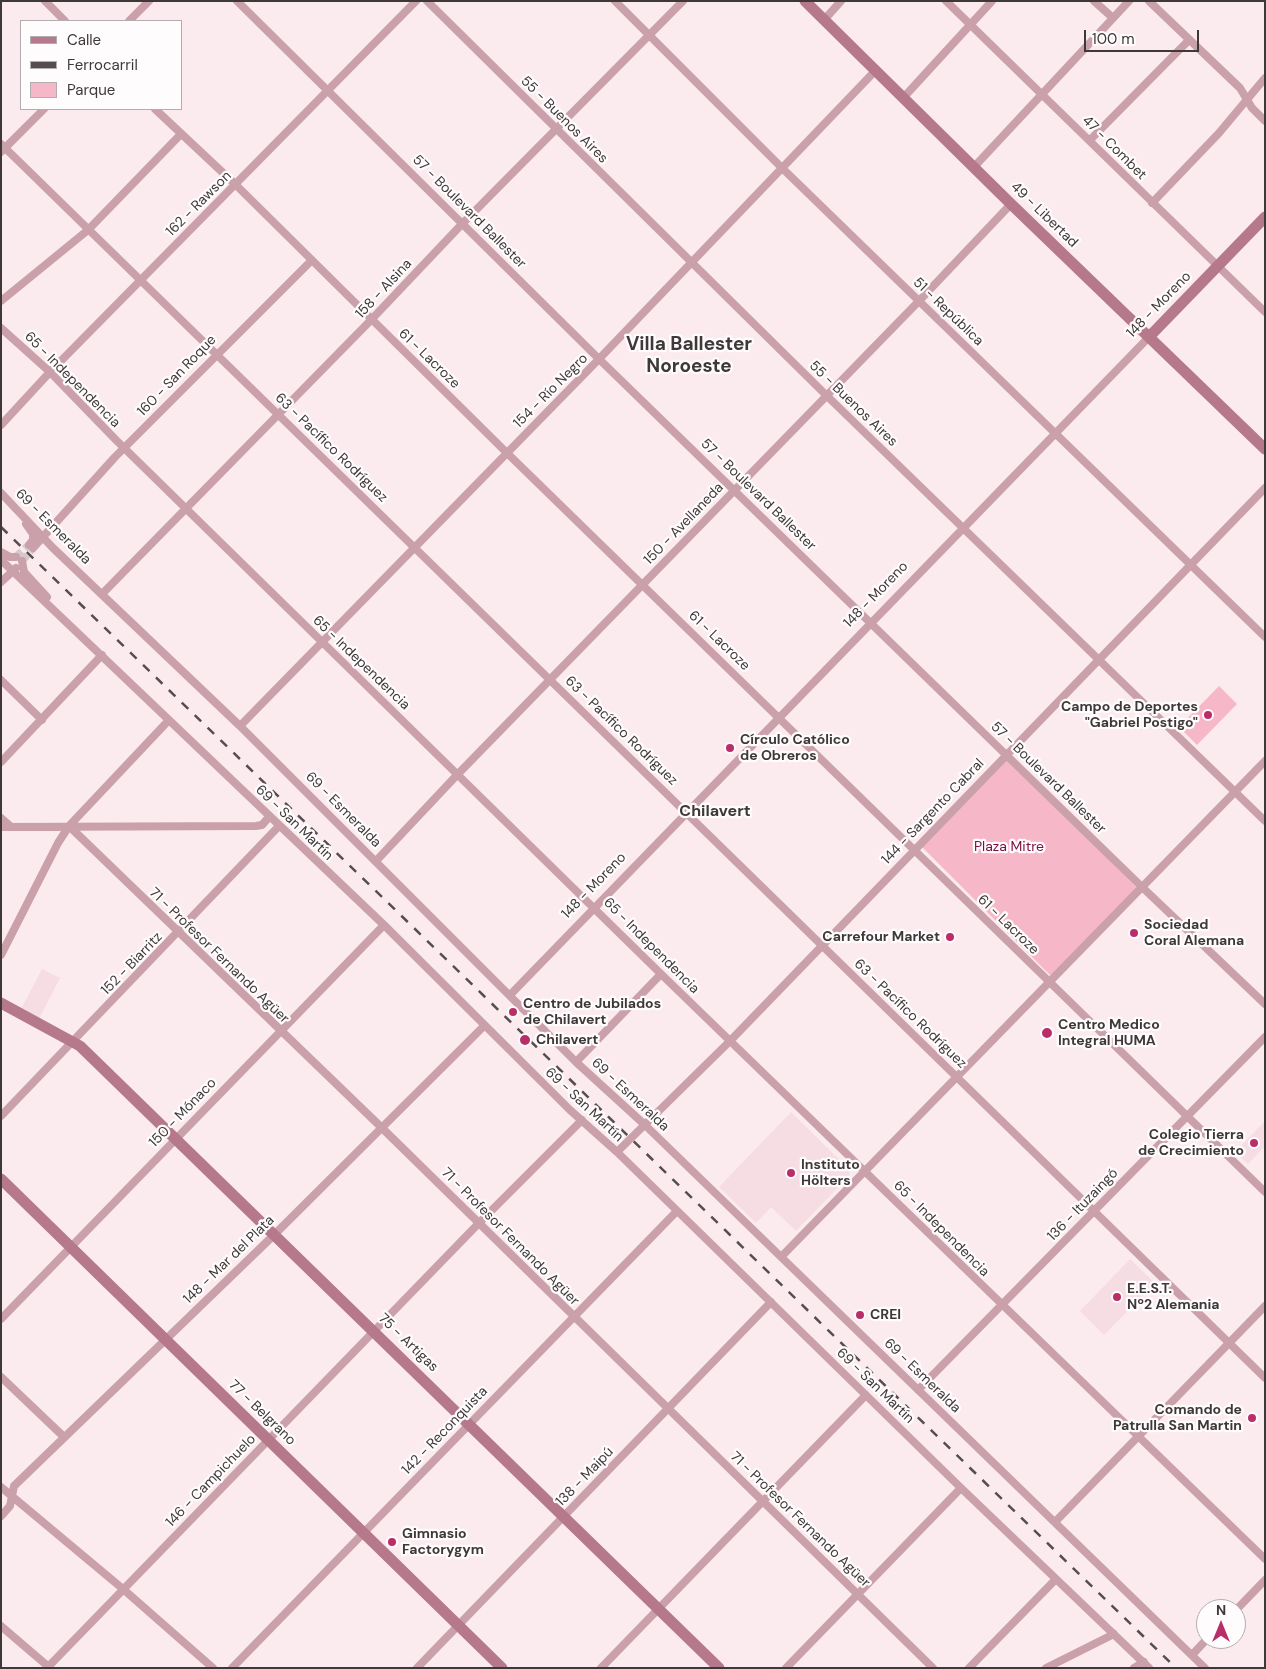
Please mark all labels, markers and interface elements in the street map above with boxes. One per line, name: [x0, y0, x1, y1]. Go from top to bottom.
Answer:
legend: [20, 20, 182, 110]
scale bar: [1086, 20, 1201, 52]
text: 100 m: [1092, 29, 1135, 49]
text: Calle: [67, 30, 101, 50]
text: Ferrocarril: [67, 55, 138, 75]
street label: 55 - Buenos Aires: [517, 73, 611, 167]
text: Parque: [67, 80, 115, 100]
street label: 47 - Combet: [1078, 112, 1150, 184]
street label: 57 - Boulevard Ballester: [409, 152, 529, 272]
street label: 162 - Rawson: [163, 168, 235, 240]
street label: 49 - Libertad: [1007, 179, 1081, 251]
street label: 158 - Alsina: [352, 256, 416, 322]
street label: 148 - Moreno: [1123, 268, 1195, 342]
street label: 51 - República: [909, 274, 987, 350]
street label: 61 - Lacroze: [395, 326, 463, 392]
street label: 65 - Independencia: [21, 329, 123, 431]
street label: 160 - San Roque: [134, 332, 220, 420]
district label: Villa Ballester Noroeste: [626, 334, 752, 378]
street label: 154 - Río Negro: [510, 350, 592, 432]
street label: 55 - Buenos Aires: [805, 358, 901, 450]
street label: 63 - Pacífico Rodríguez: [271, 390, 391, 506]
street label: 57 - Boulevard Ballester: [697, 436, 819, 554]
street label: 150 - Avellaneda: [641, 480, 727, 568]
street label: 69 - Esmeralda: [12, 486, 94, 568]
street label: 148 - Moreno: [840, 558, 912, 632]
street label: 61 - Lacroze: [685, 608, 753, 674]
street label: 65 - Independencia: [309, 612, 413, 714]
street label: 63 - Pacífico Rodríguez: [561, 673, 681, 789]
place label: Campo de Deportes "Gabriel Postigo": [1061, 699, 1198, 732]
marker: Campo de Deportes "Gabriel Postigo": [1202, 709, 1214, 721]
street label: 57 - Boulevard Ballester: [987, 719, 1109, 837]
place label: Círculo Católico de Obreros: [740, 732, 850, 764]
marker: Círculo Católico de Obreros: [724, 742, 736, 754]
street label: 144 - Sargento Cabral: [878, 756, 988, 868]
street label: 69 - Esmeralda: [302, 769, 384, 851]
street label: 69 - San Martín: [252, 782, 336, 864]
district label: Chilavert: [679, 802, 751, 822]
park label: Plaza Mitre: [974, 839, 1044, 855]
street label: 148 - Moreno: [558, 849, 630, 923]
street label: 71 - Profesor Fernando Agüer: [146, 885, 292, 1027]
street label: 61 - Lacroze: [974, 892, 1042, 958]
street label: 65 - Independencia: [600, 895, 702, 997]
place label: Sociedad Coral Alemana: [1144, 917, 1244, 950]
marker: Sociedad Coral Alemana: [1128, 927, 1140, 939]
street label: 152 - Biarritz: [98, 929, 166, 999]
place label: Carrefour Market: [822, 929, 940, 945]
marker: Carrefour Market: [944, 931, 956, 943]
street label: 63 - Pacífico Rodríguez: [850, 956, 970, 1072]
place label: Centro de Jubilados de Chilavert: [523, 996, 661, 1028]
marker: Centro de Jubilados de Chilavert: [507, 1006, 519, 1018]
place label: Centro Medico Integral HUMA: [1058, 1017, 1160, 1050]
marker: Centro Medico Integral HUMA: [1040, 1026, 1054, 1040]
place label: Chilavert: [536, 1032, 598, 1048]
marker: Chilavert: [518, 1033, 532, 1047]
street label: 69 - Esmeralda: [588, 1055, 672, 1135]
street label: 69 - San Martín: [541, 1064, 627, 1146]
street label: 150 - Mónaco: [146, 1075, 220, 1151]
place label: Colegio Tierra de Crecimiento: [1138, 1127, 1244, 1160]
marker: Colegio Tierra de Crecimiento: [1248, 1137, 1260, 1149]
place label: Instituto Hölters: [801, 1157, 860, 1190]
street label: 71 - Profesor Fernando Agüer: [438, 1165, 582, 1309]
street label: 136 - Ituzaingó: [1044, 1165, 1122, 1245]
marker: Instituto Hölters: [785, 1167, 797, 1179]
street label: 65 - Independencia: [890, 1178, 992, 1280]
street label: 148 - Mar del Plata: [180, 1212, 278, 1308]
place label: E.E.S.T. Nº2 Alemania: [1127, 1281, 1220, 1314]
marker: E.E.S.T. Nº2 Alemania: [1111, 1291, 1123, 1303]
place label: CREI: [870, 1307, 901, 1323]
marker: CREI: [854, 1309, 866, 1321]
street label: 75 - Artigas: [375, 1310, 441, 1376]
street label: 69 - Esmeralda: [880, 1335, 964, 1417]
street label: 69 - San Martín: [833, 1345, 917, 1427]
street label: 77 - Belgrano: [225, 1377, 299, 1449]
street label: 142 - Reconquista: [399, 1383, 491, 1479]
place label: Comando de Patrulla San Martin: [1113, 1402, 1242, 1434]
marker: Comando de Patrulla San Martin: [1246, 1412, 1258, 1424]
street label: 146 - Campichuelo: [162, 1431, 260, 1531]
street label: 138 - Maipú: [553, 1444, 617, 1510]
street label: 71 - Profesor Fernando Agüer: [727, 1449, 873, 1591]
place label: Gimnasio Factorygym: [402, 1526, 484, 1558]
marker: Gimnasio Factorygym: [386, 1536, 398, 1548]
north arrow: [1196, 1599, 1246, 1649]
text: N: [1216, 1601, 1226, 1619]

